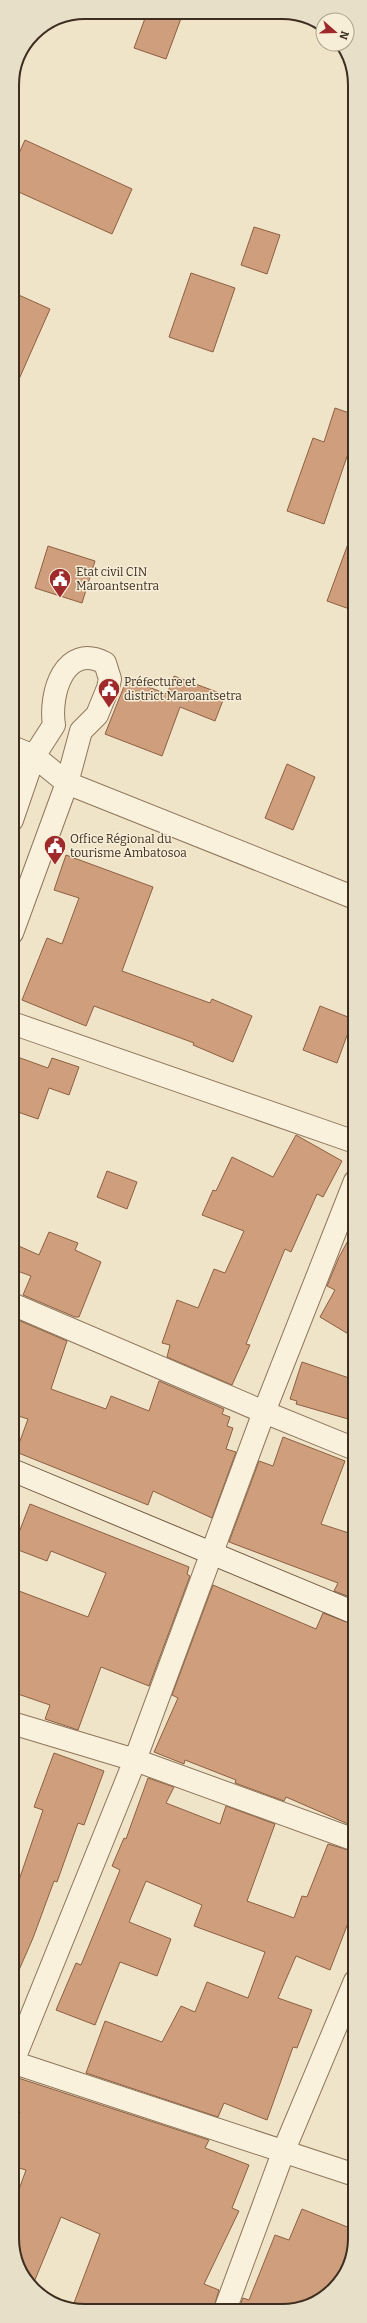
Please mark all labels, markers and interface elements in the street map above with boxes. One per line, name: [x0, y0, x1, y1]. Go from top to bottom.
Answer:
north arrow: [315, 12, 355, 52]
text: N: [336, 29, 351, 42]
place label: Etat civil CIN Maroantsentra: [76, 565, 160, 593]
public building icon: Etat civil CIN Maroantsentra: [47, 566, 73, 599]
place label: Préfecture et district Maroantsetra: [124, 675, 242, 703]
public building icon: Préfecture et district Maroantsetra: [96, 676, 122, 709]
place label: Office Régional du tourisme Ambatosoa: [70, 832, 187, 860]
public building icon: Office Régional du tourisme Ambatosoa: [42, 833, 68, 866]

